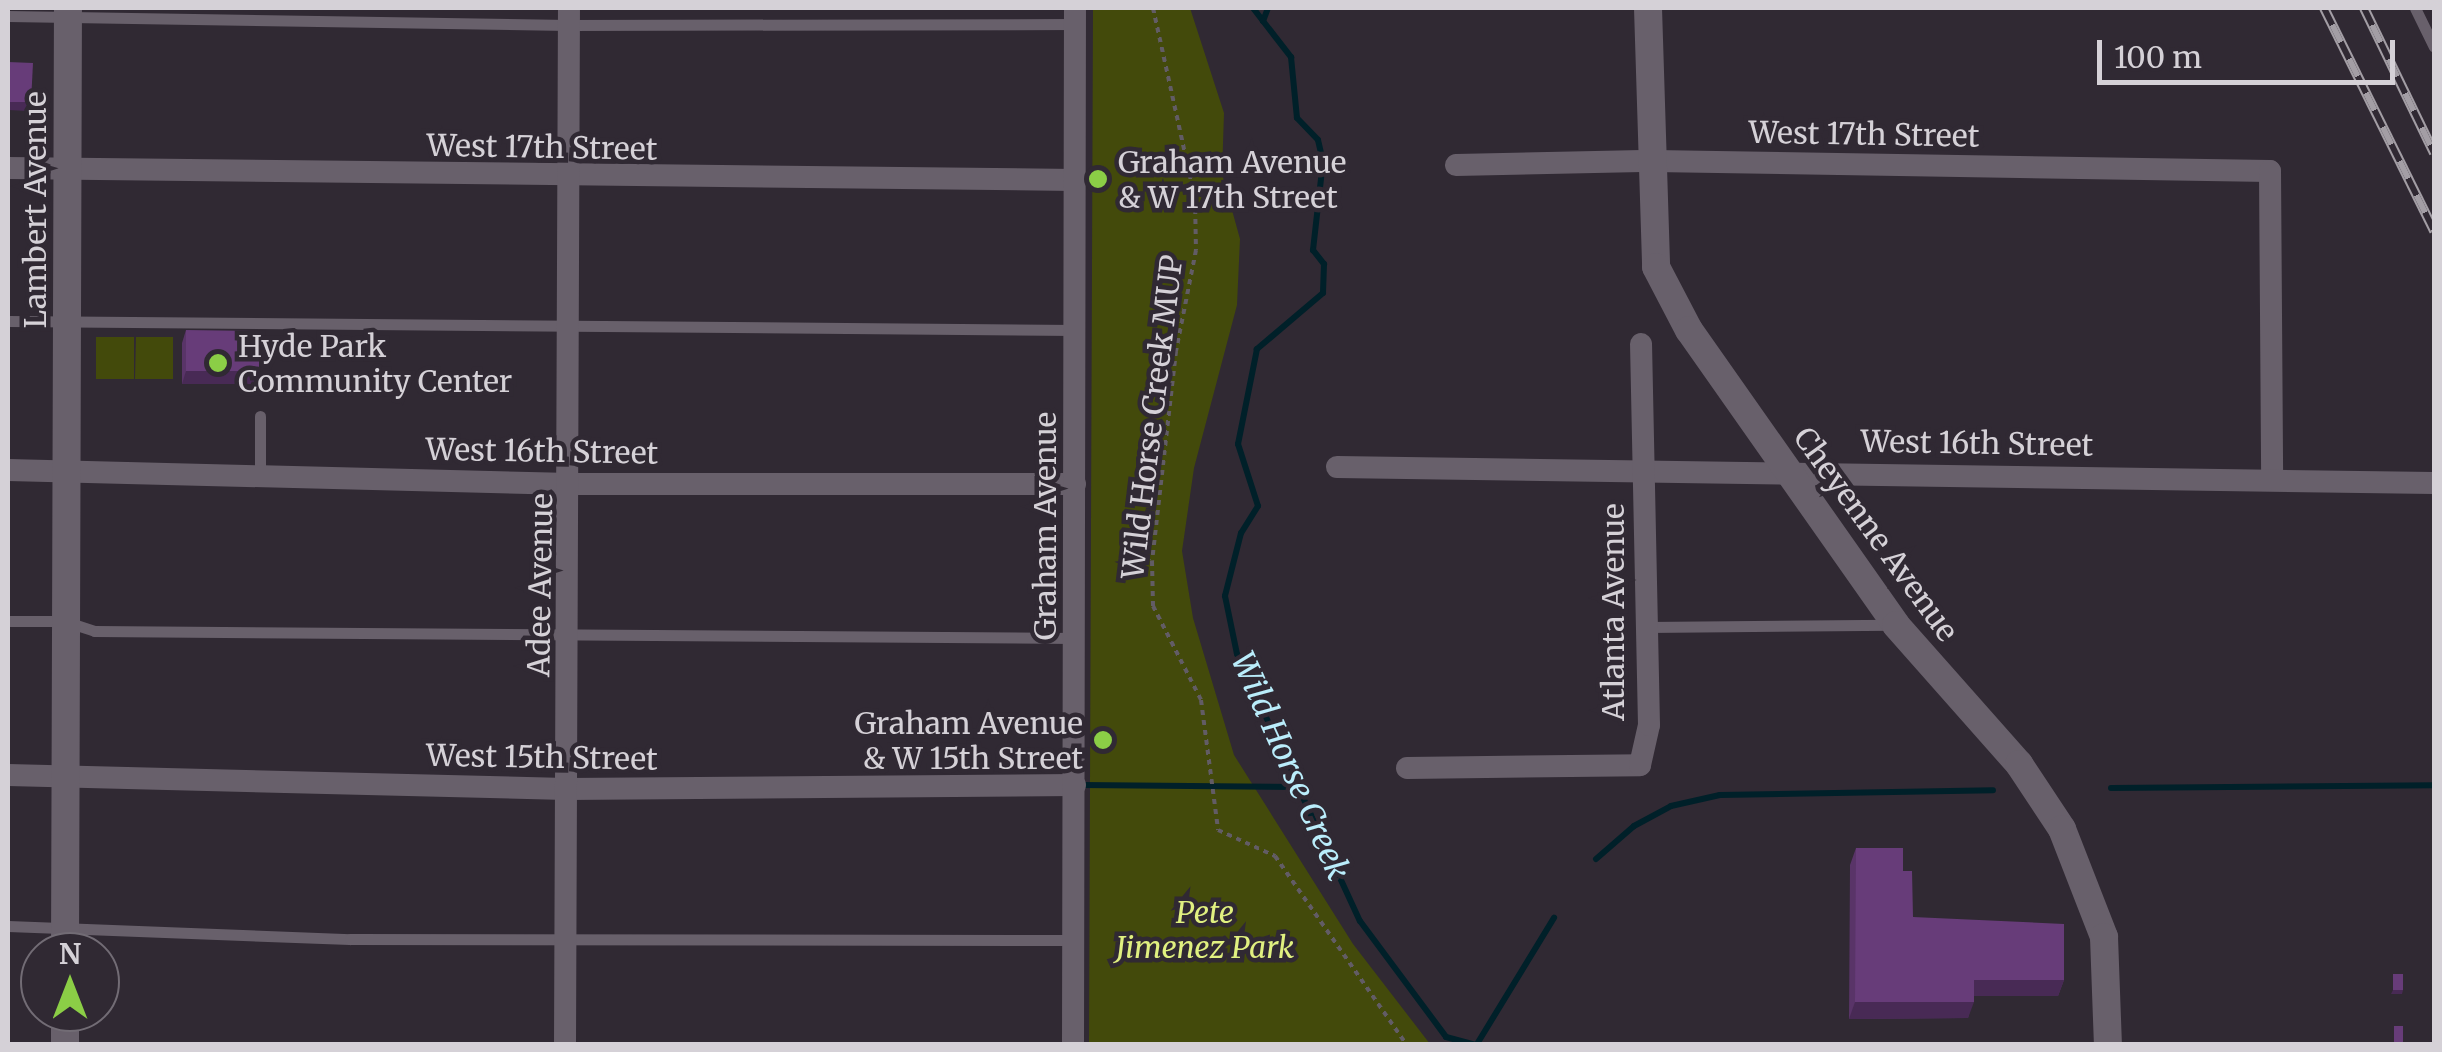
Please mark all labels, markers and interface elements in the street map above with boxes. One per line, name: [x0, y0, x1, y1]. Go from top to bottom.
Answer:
scale bar: [2102, 20, 2400, 82]
text: 100 m: [2114, 38, 2202, 76]
street label: Lambert Avenue: [17, 91, 53, 329]
street label: West 17th Street: [1748, 114, 1980, 154]
street label: West 17th Street: [426, 127, 658, 167]
place label: Graham Avenue & W 17th Street: [1118, 144, 1346, 214]
marker: Graham Avenue & W 17th Street: [1087, 168, 1109, 190]
street label: Wild Horse Creek MUP: [1114, 253, 1190, 581]
place label: Hyde Park Community Center: [238, 328, 512, 398]
marker: Hyde Park Community Center: [207, 352, 229, 374]
street label: Graham Avenue: [1027, 412, 1063, 640]
street label: Cheyenne Avenue: [1786, 420, 1966, 648]
street label: West 16th Street: [1860, 423, 2094, 463]
street label: West 16th Street: [425, 431, 659, 471]
street label: Adee Avenue: [520, 493, 560, 677]
street label: Atlanta Avenue: [1595, 503, 1631, 721]
water label: Wild Horse Creek: [1223, 646, 1357, 886]
place label: Graham Avenue & W 15th Street: [855, 705, 1083, 776]
marker: Graham Avenue & W 15th Street: [1092, 729, 1114, 751]
street label: West 15th Street: [426, 737, 658, 777]
park label: Pete Jimenez Park: [1116, 894, 1294, 964]
north arrow: [20, 932, 120, 1032]
text: N: [59, 936, 81, 972]

